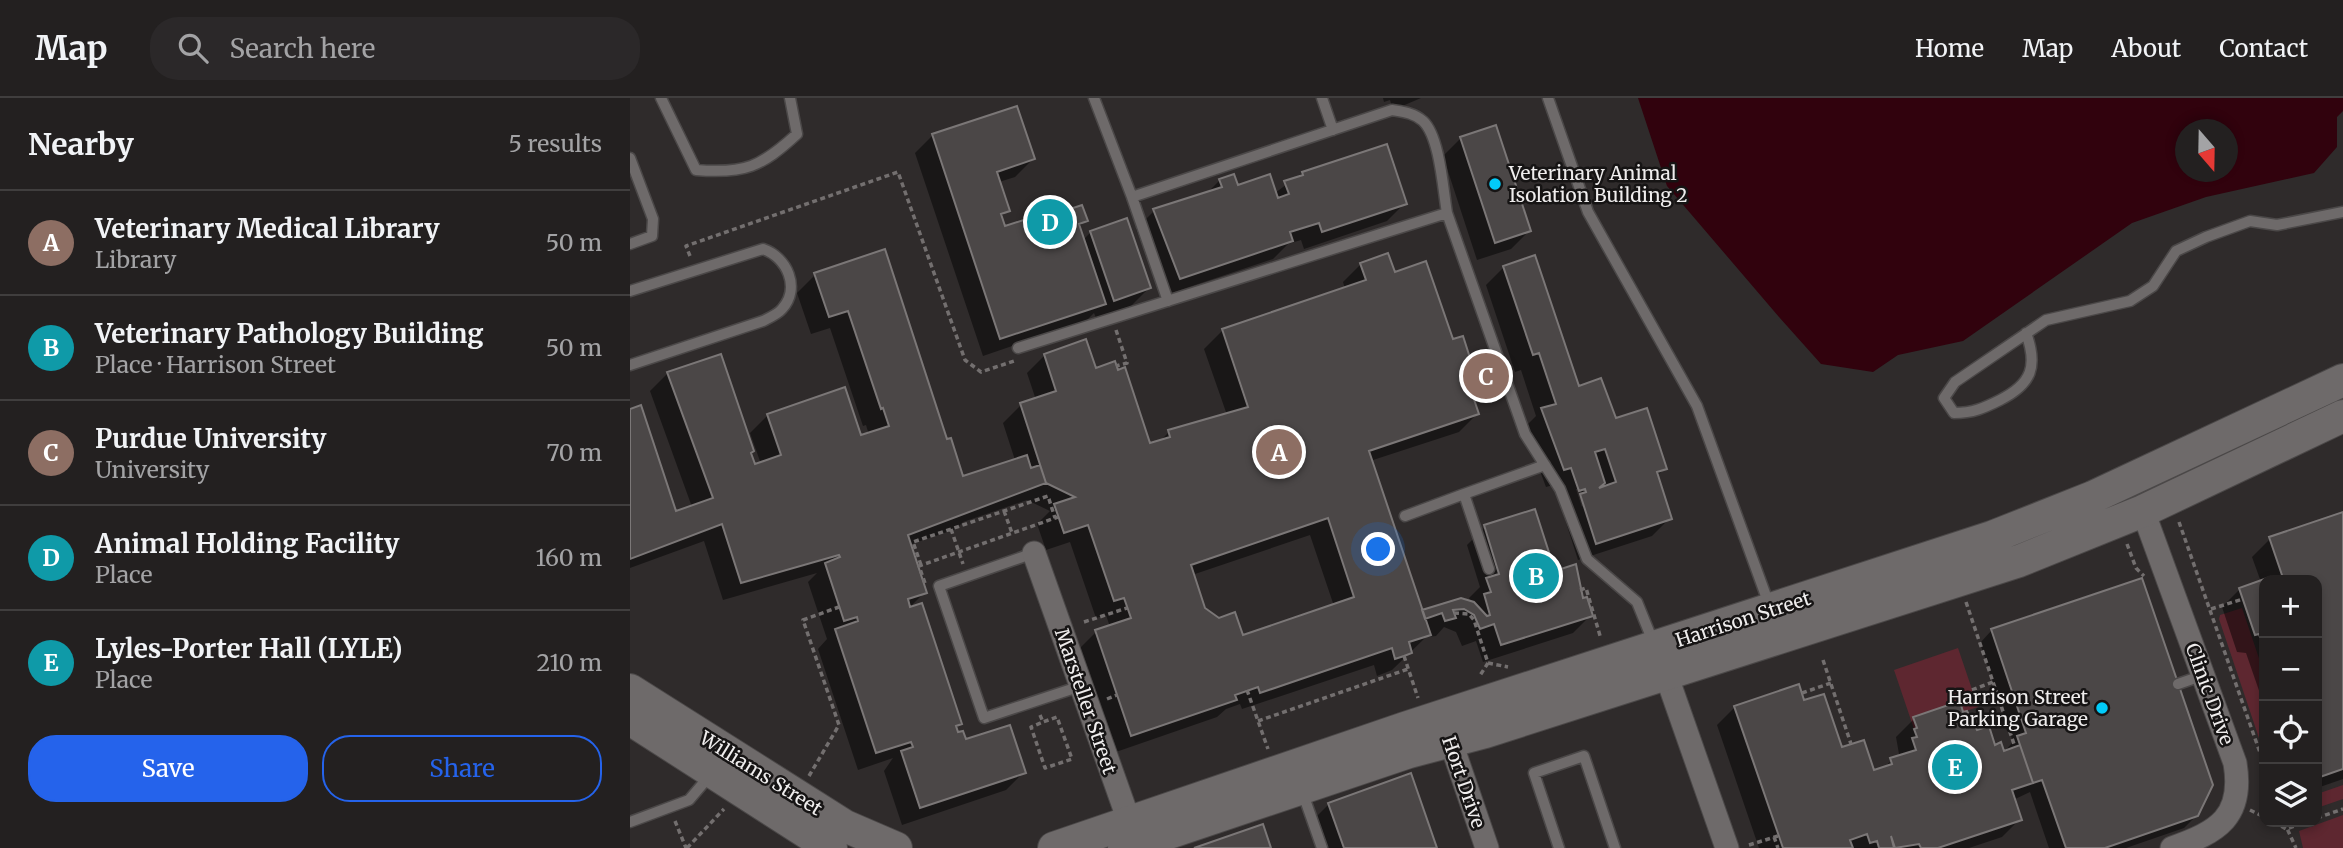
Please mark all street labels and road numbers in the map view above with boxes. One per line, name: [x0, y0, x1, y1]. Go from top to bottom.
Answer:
street label: Harrison Street: [1672, 586, 1814, 652]
street label: Marsteller Street: [1050, 625, 1122, 778]
street label: Clinic Drive: [2181, 640, 2240, 748]
street label: Williams Street: [694, 725, 827, 821]
street label: Hort Drive: [1437, 733, 1491, 831]

